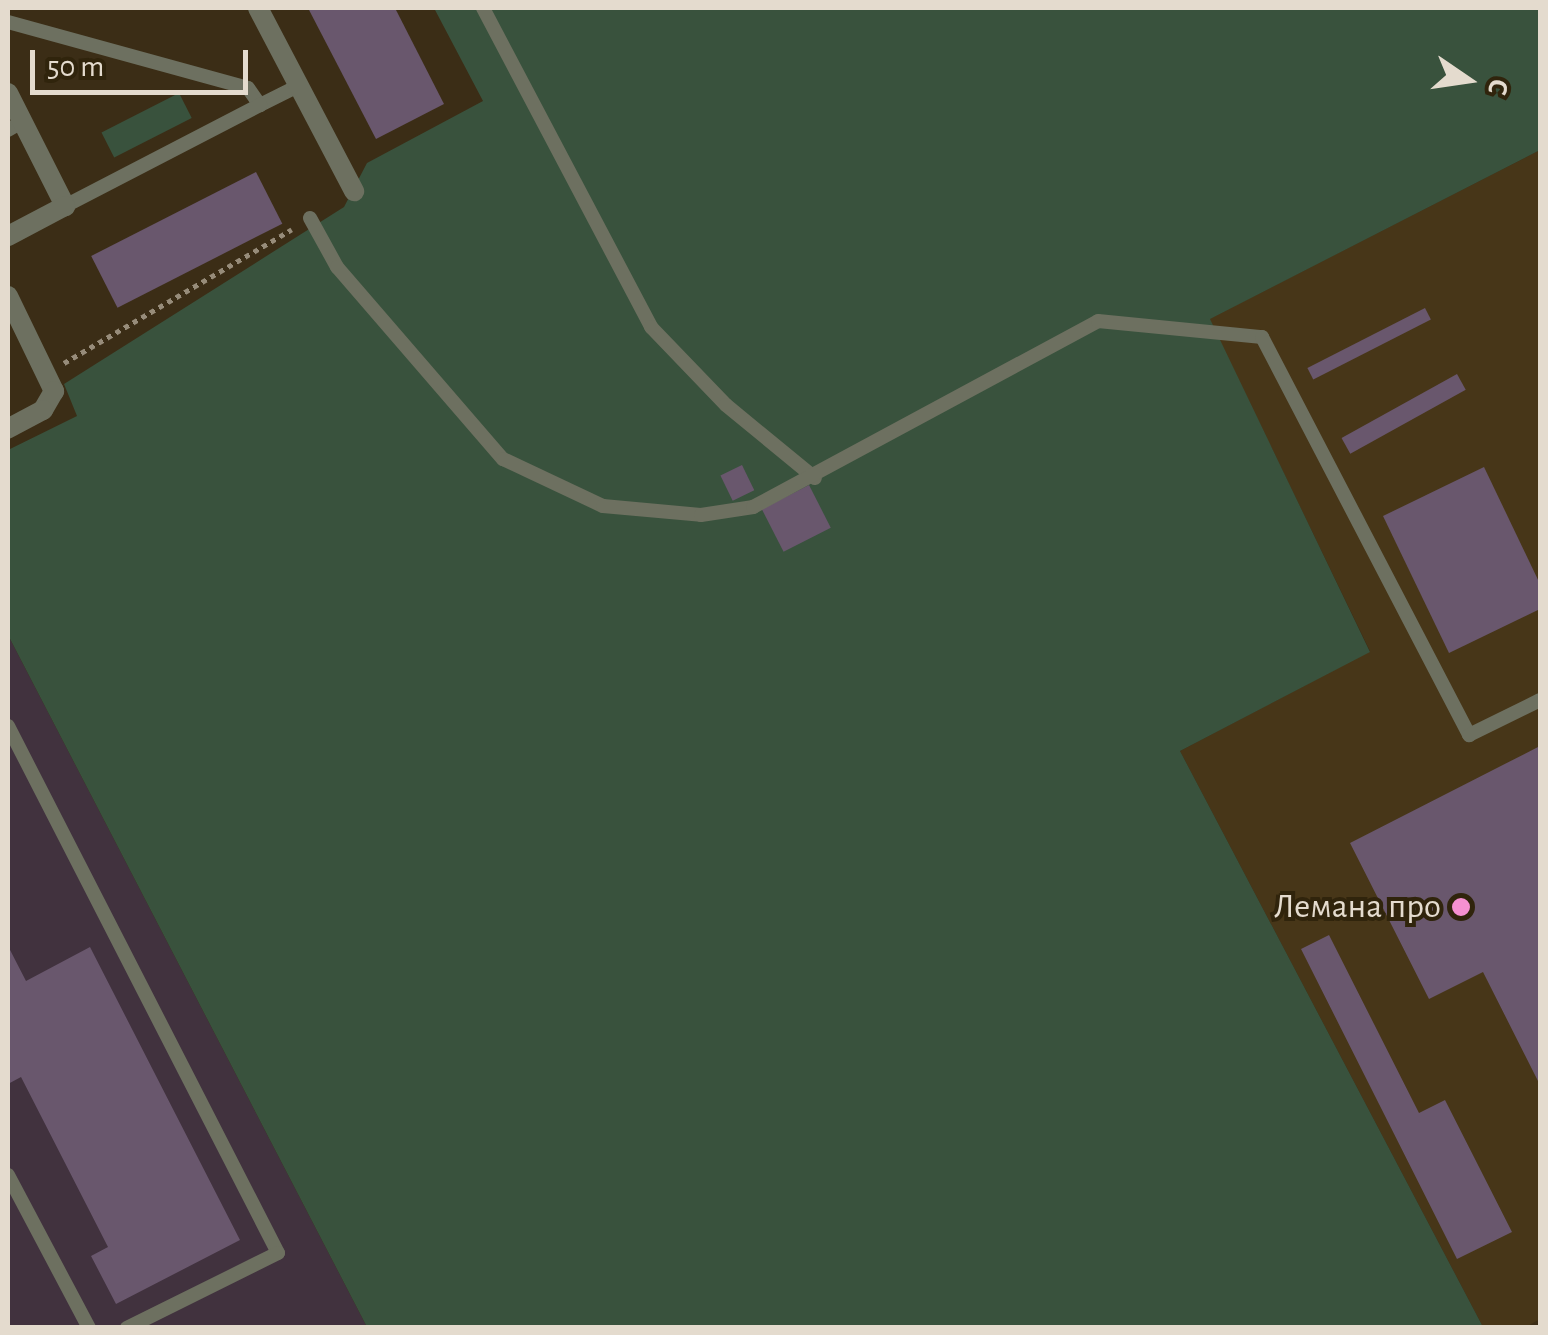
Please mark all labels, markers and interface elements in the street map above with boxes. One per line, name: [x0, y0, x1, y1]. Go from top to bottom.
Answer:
scale bar: [35, 30, 252, 92]
north arrow: [1418, 30, 1518, 130]
text: 50 m: [47, 52, 104, 82]
text: С: [1482, 76, 1513, 97]
place label: Лемана про: [1274, 886, 1441, 928]
marker: Лемана про: [1450, 896, 1472, 918]

